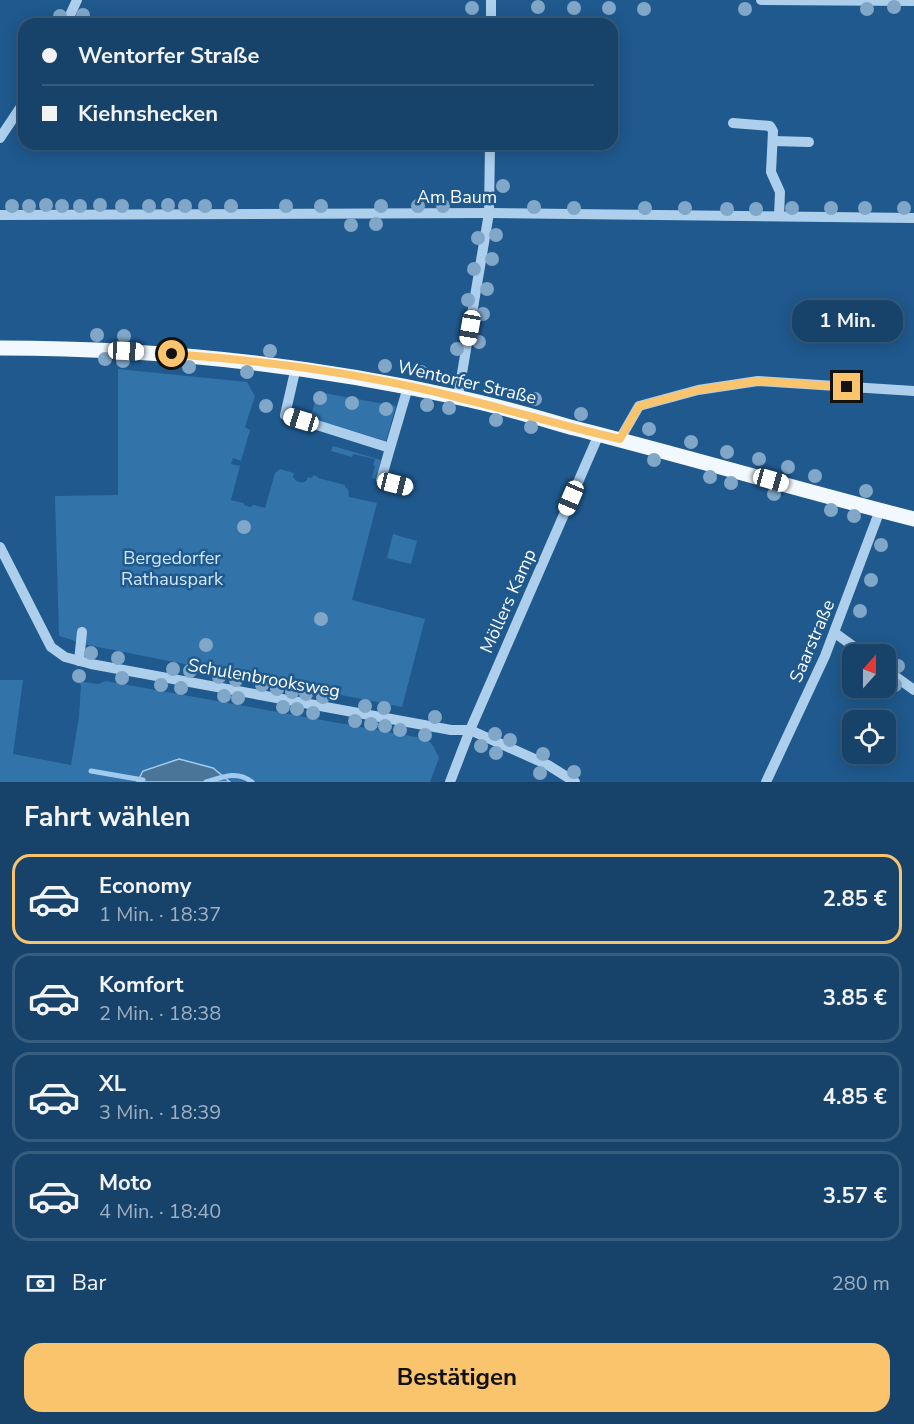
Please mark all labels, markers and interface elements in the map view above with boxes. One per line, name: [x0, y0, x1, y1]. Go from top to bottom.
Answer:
text: Wentorfer Straße: [78, 41, 259, 71]
text: Kiehnshecken: [78, 99, 218, 129]
street label: Am Baum: [417, 185, 497, 209]
callout: 1 Min.: [792, 300, 902, 342]
text: 1 Min.: [819, 307, 876, 334]
car: [458, 309, 482, 347]
route start: [158, 340, 185, 367]
car: [108, 341, 144, 361]
street label: Wentorfer Straße: [395, 354, 539, 410]
route end: [833, 373, 860, 400]
car: [281, 406, 321, 434]
car: [751, 466, 791, 494]
car: [375, 471, 415, 497]
car: [556, 478, 586, 518]
street label: Möllers Kamp: [474, 545, 542, 657]
park label: Bergedorfer Rathauspark: [121, 546, 224, 591]
street label: Saarstraße: [784, 596, 840, 686]
north arrow: [842, 644, 896, 698]
map controls: [842, 644, 896, 764]
street label: Schulenbrooksweg: [186, 653, 342, 703]
button: locate: [842, 710, 896, 764]
text: Fahrt wählen: [24, 799, 190, 836]
text: Economy: [99, 871, 191, 901]
icon: car: [27, 872, 81, 926]
text: 2.85 €: [823, 884, 887, 914]
text: 1 Min. · 18:37: [99, 901, 221, 928]
text: Komfort: [99, 970, 183, 1000]
icon: car: [27, 971, 81, 1025]
text: 3.85 €: [823, 983, 887, 1013]
text: 2 Min. · 18:38: [99, 1000, 221, 1027]
text: XL: [99, 1069, 126, 1099]
icon: car: [27, 1070, 81, 1124]
text: 4.85 €: [823, 1082, 887, 1112]
text: 3 Min. · 18:39: [99, 1099, 221, 1126]
text: Moto: [99, 1168, 152, 1198]
icon: car: [27, 1169, 81, 1223]
text: 3.57 €: [823, 1181, 887, 1211]
text: 4 Min. · 18:40: [99, 1198, 221, 1225]
icon: cash: [24, 1267, 57, 1300]
text: Bar: [72, 1268, 106, 1298]
text: 280 m: [832, 1270, 890, 1297]
button: Bestätigen: [24, 1343, 890, 1412]

